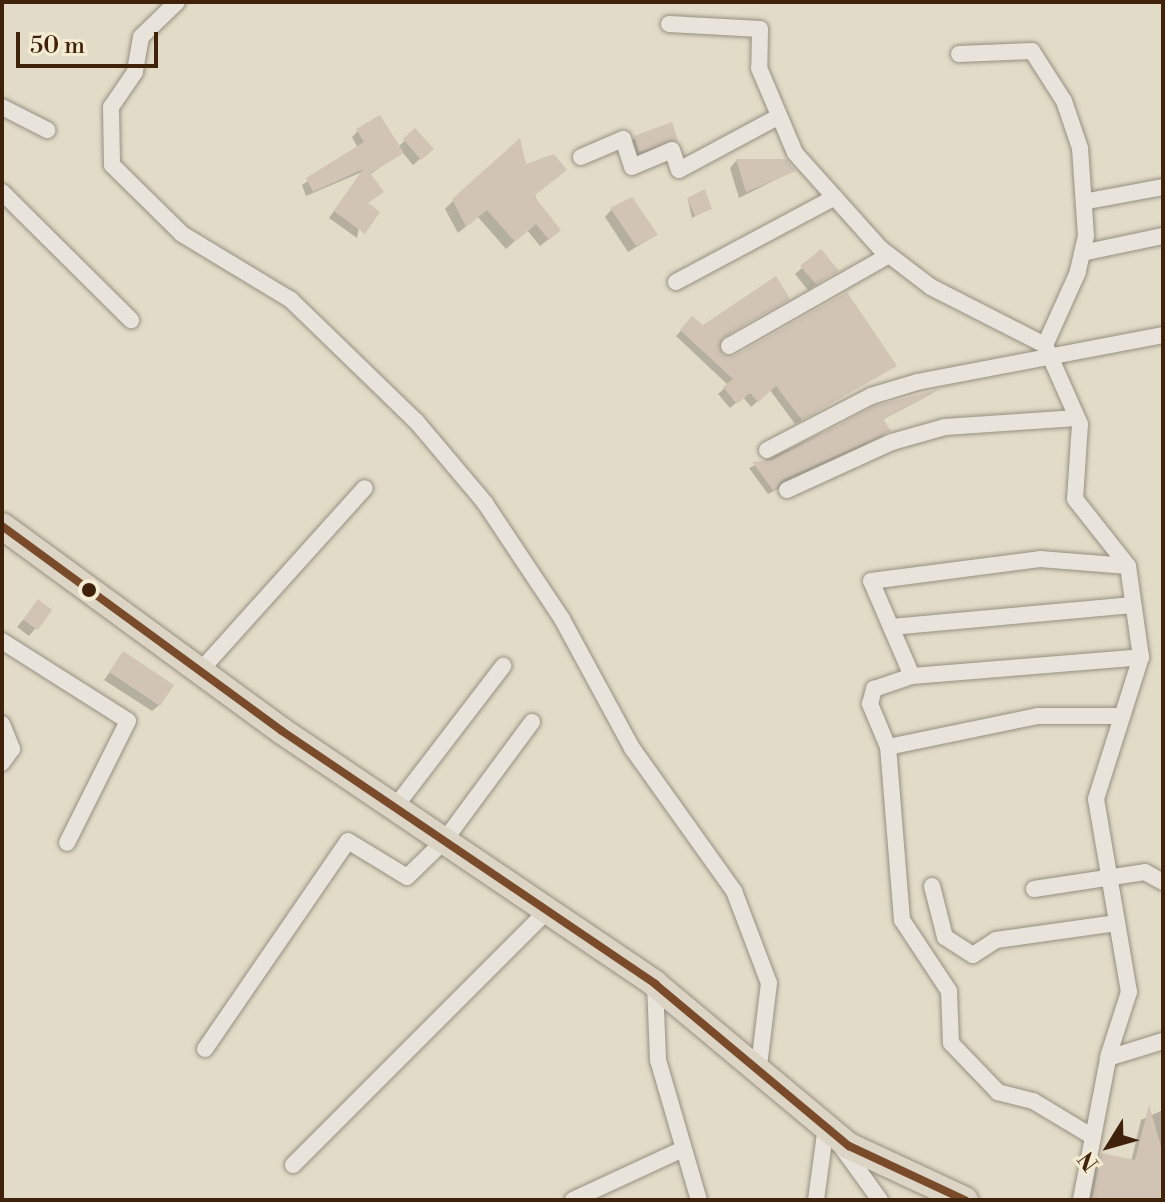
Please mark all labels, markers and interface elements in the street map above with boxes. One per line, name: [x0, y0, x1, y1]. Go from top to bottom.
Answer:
scale bar: [20, 16, 162, 66]
text: 50 m: [30, 31, 85, 61]
unlabelled marker: [81, 582, 97, 598]
north arrow: [1069, 1106, 1149, 1186]
text: N: [1073, 1146, 1105, 1176]

